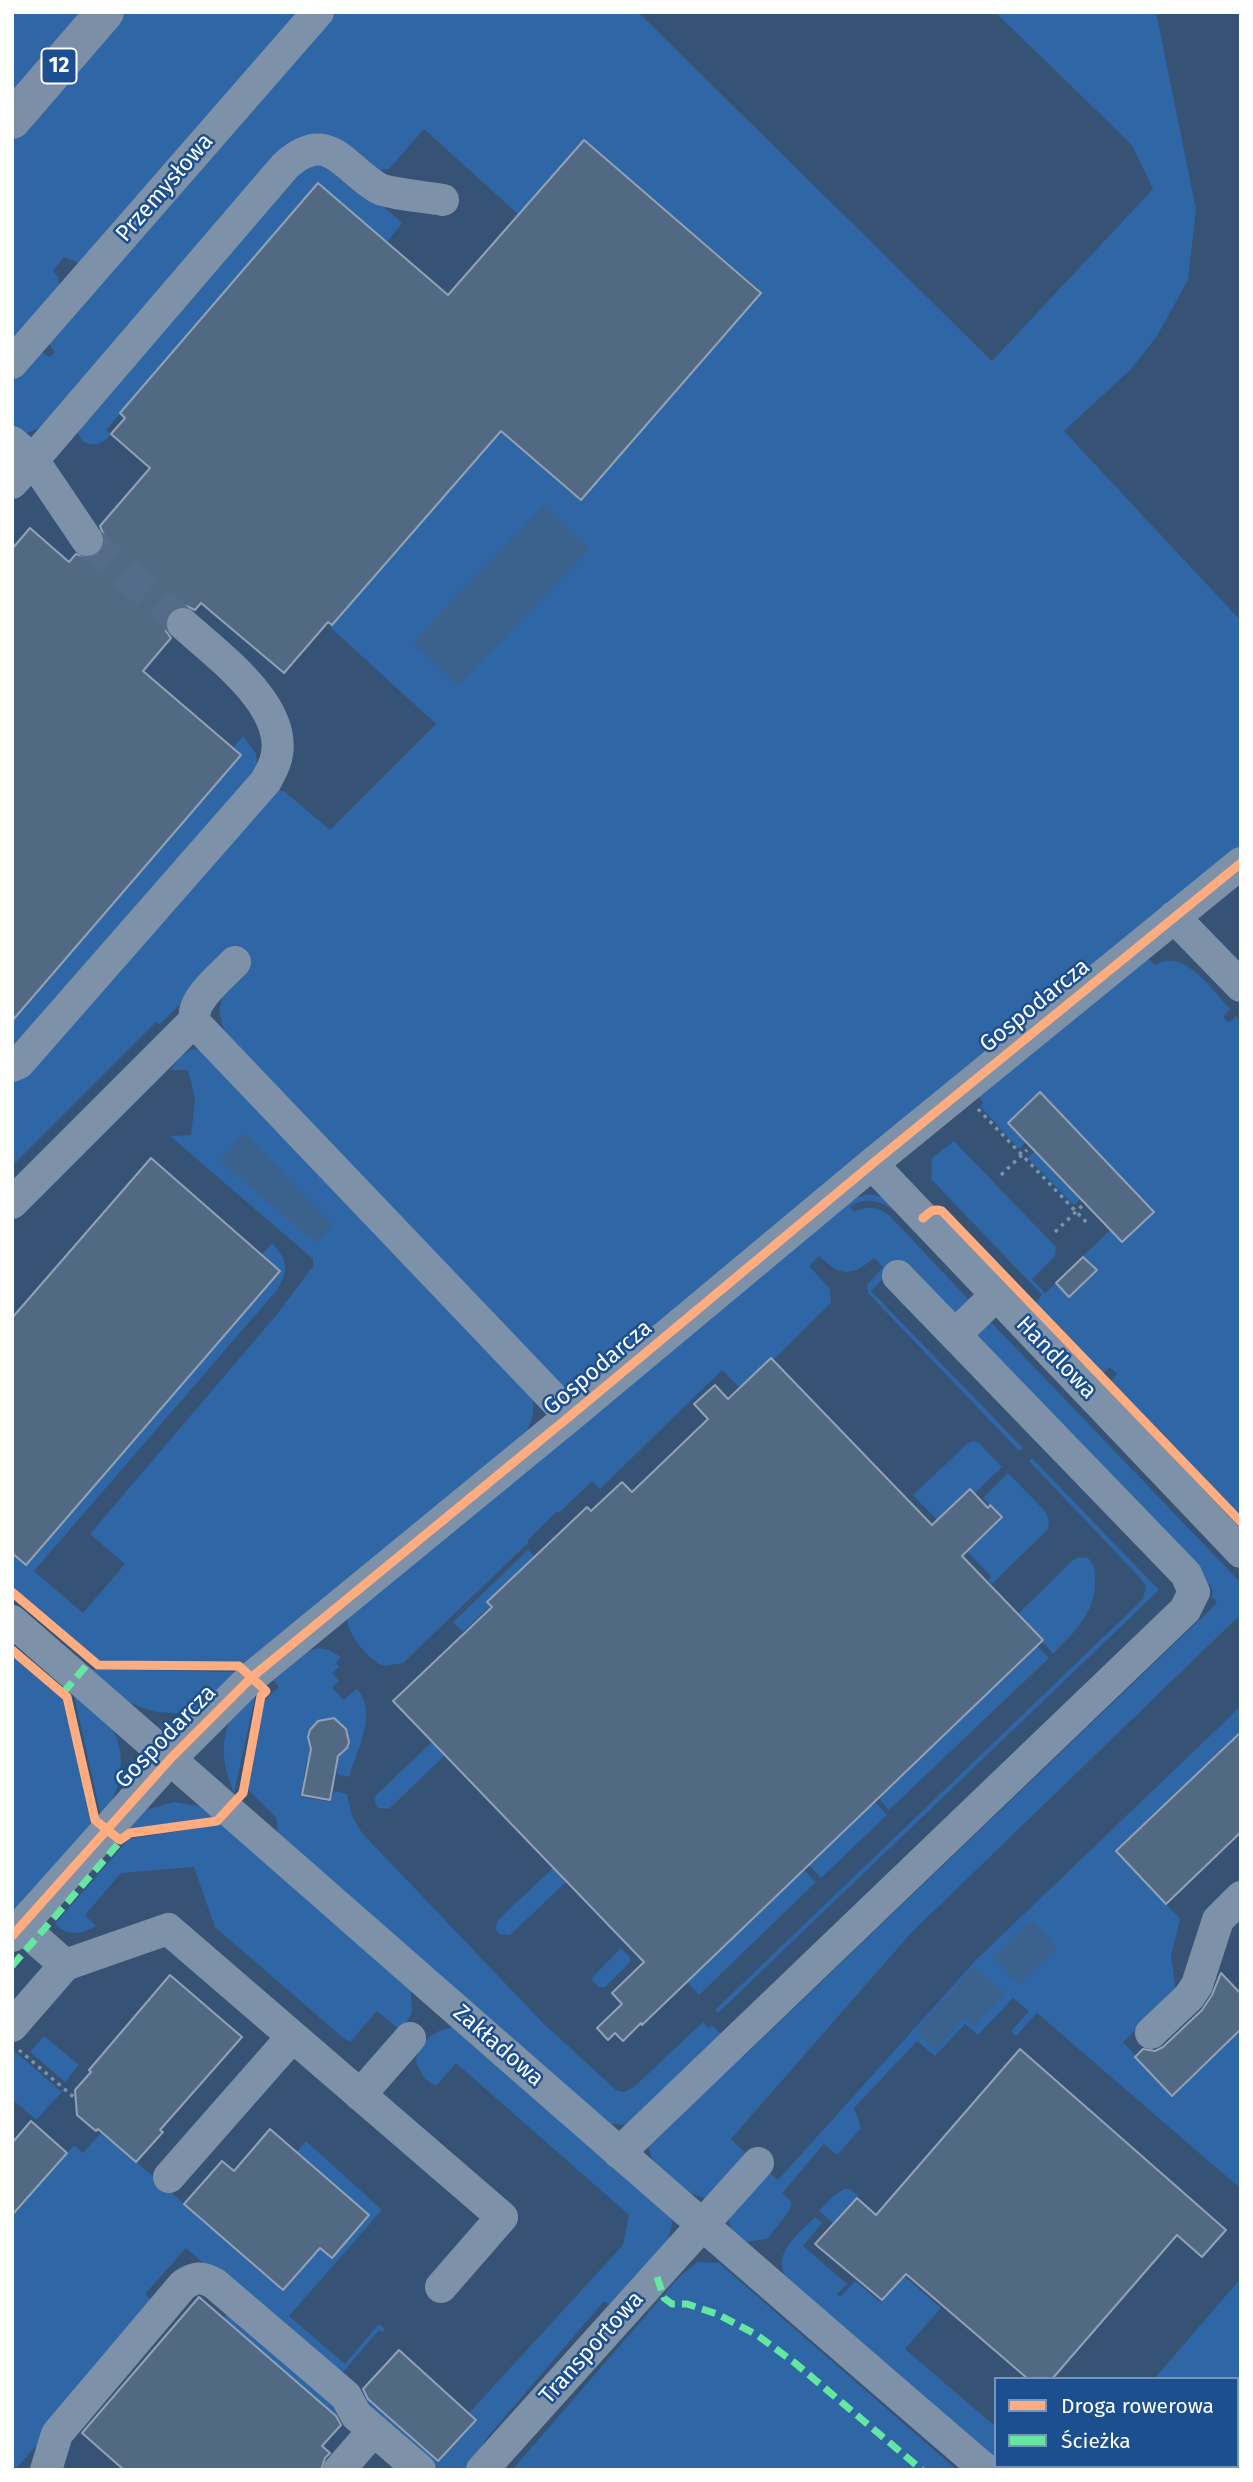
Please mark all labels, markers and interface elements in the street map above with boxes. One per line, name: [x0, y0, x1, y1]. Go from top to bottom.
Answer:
road number: 12: [42, 48, 76, 84]
street label: Przemysłowa: [111, 128, 219, 248]
street label: Gospodarcza: [974, 953, 1096, 1059]
street label: Handlowa: [1010, 1311, 1102, 1405]
street label: Gospodarcza: [538, 1315, 658, 1421]
street label: Gospodarcza: [110, 1679, 222, 1795]
street label: Zakładowa: [447, 1999, 549, 2093]
street label: Transportowa: [534, 2286, 650, 2410]
legend: [994, 2377, 1239, 2468]
text: Droga rowerowa: [1061, 2393, 1214, 2419]
text: Ścieżka: [1061, 2428, 1131, 2454]

